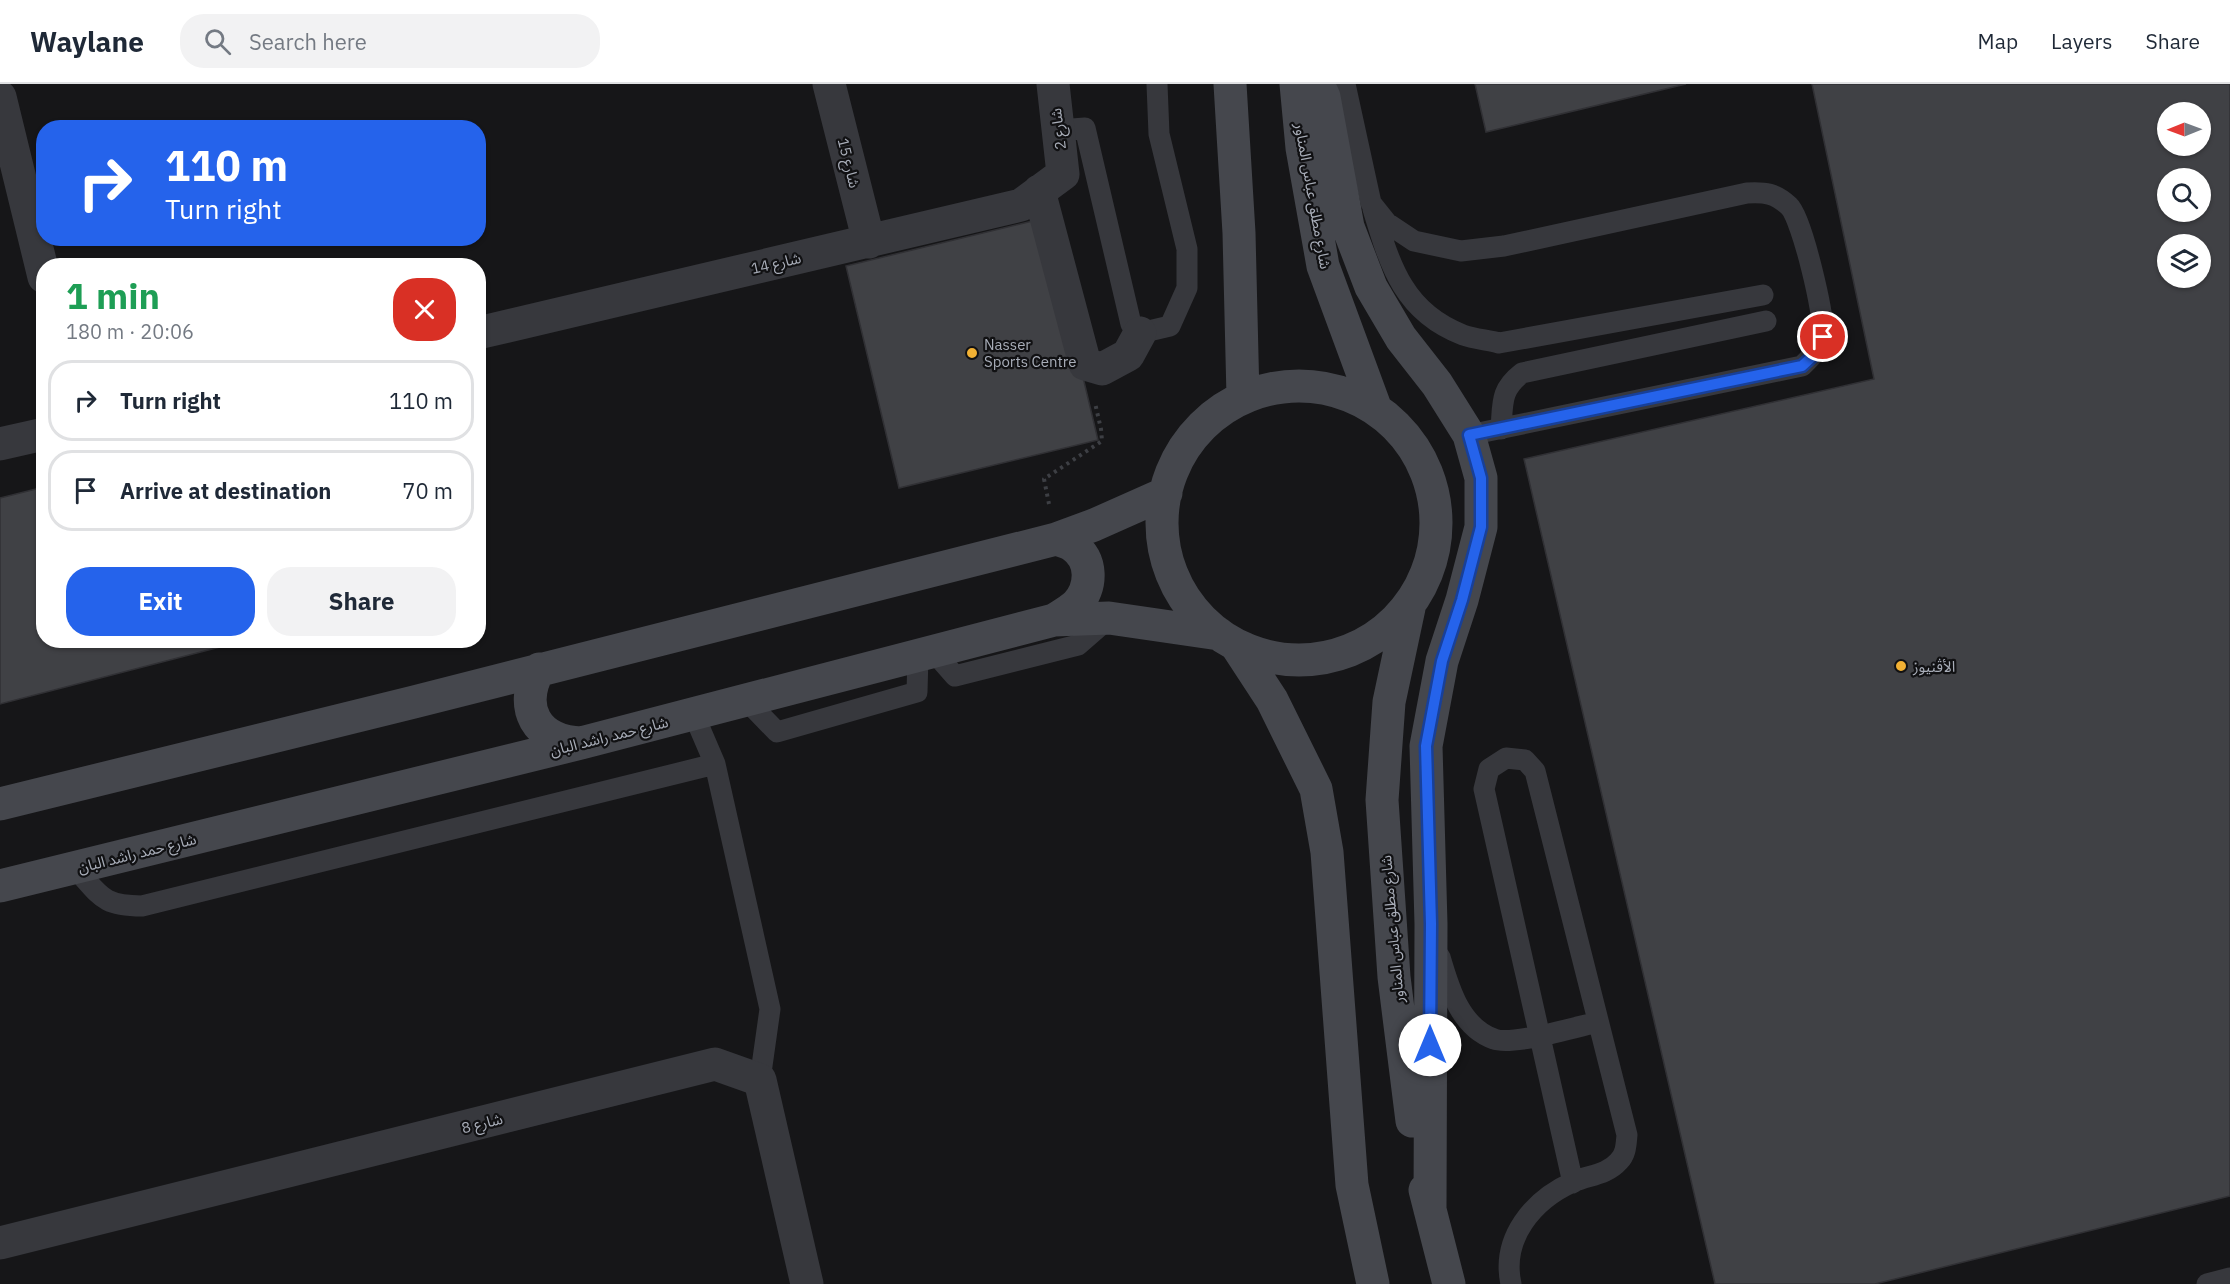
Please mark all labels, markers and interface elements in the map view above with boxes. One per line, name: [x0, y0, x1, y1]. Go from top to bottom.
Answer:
search box: [180, 14, 600, 68]
text: Waylane: [30, 23, 144, 60]
icon: search: [201, 25, 234, 58]
text: Search here: [249, 27, 367, 56]
text: Map: [1978, 27, 2018, 55]
text: Layers: [2051, 27, 2113, 55]
text: Share: [2146, 27, 2200, 55]
north arrow: [2157, 102, 2211, 156]
map controls: [2157, 102, 2211, 288]
street label: شارع 2: [1046, 107, 1073, 151]
street label: شارع مطلق عباس المناور: [1288, 120, 1335, 271]
street label: شارع 15: [831, 136, 864, 191]
text: 110 m: [165, 138, 288, 193]
icon: right: [66, 144, 144, 222]
button: search: [2157, 168, 2211, 222]
text: Turn right: [165, 191, 282, 226]
button: layers: [2157, 234, 2211, 288]
street label: شارع 14: [749, 248, 804, 281]
text: 1 min: [66, 272, 160, 319]
button: close: [393, 278, 456, 341]
pin: [1797, 311, 1848, 362]
text: 180 m · 20:06: [66, 318, 194, 345]
icon: arrive: [1806, 320, 1839, 353]
place label: Nasser Sports Centre: [984, 335, 1077, 371]
marker: Nasser Sports Centre: [965, 346, 979, 360]
icon: right: [69, 384, 102, 417]
text: Turn right: [120, 386, 221, 415]
text: 110 m: [389, 386, 453, 415]
icon: arrive: [69, 474, 102, 507]
text: Arrive at destination: [120, 476, 331, 505]
text: 70 m: [402, 476, 453, 505]
button: Exit: [66, 567, 255, 636]
button: Share: [267, 567, 456, 636]
place label: الأڤنيوز: [1912, 657, 1955, 676]
marker: الأڤنيوز: [1894, 659, 1908, 673]
street label: شارع حمد راشد البان: [548, 712, 671, 763]
street label: شارع حمد راشد البان: [76, 829, 199, 880]
street label: شارع مطلق عباس المناور: [1376, 854, 1411, 1005]
position arrow: [1398, 1013, 1462, 1077]
street label: شارع 8: [459, 1109, 506, 1140]

